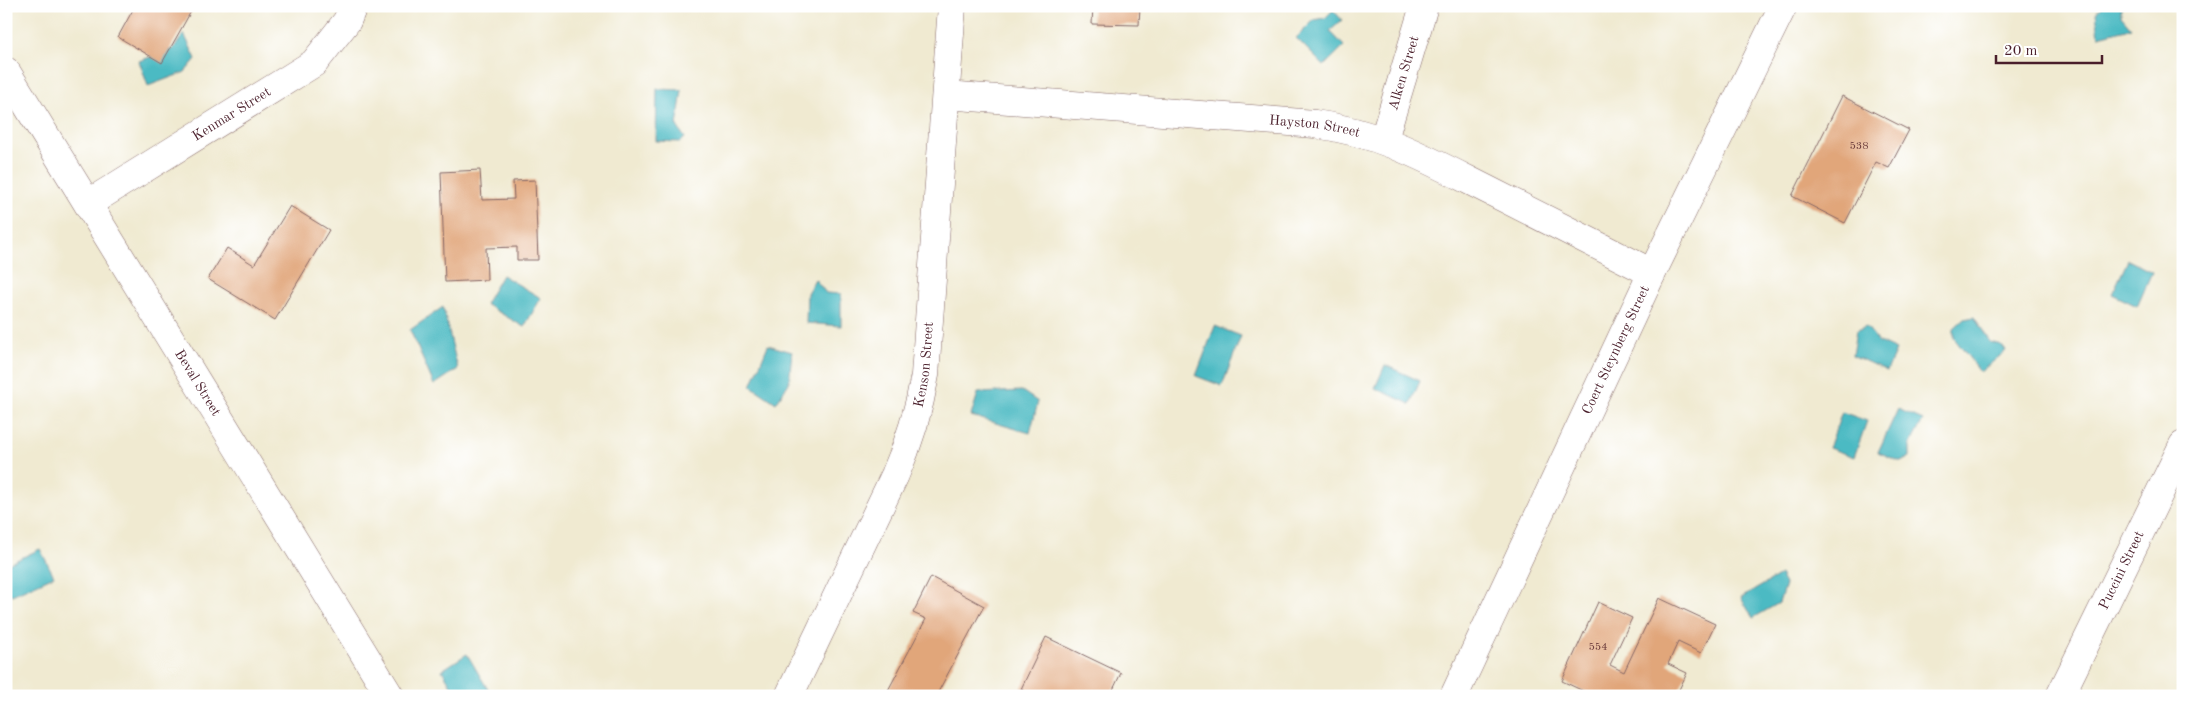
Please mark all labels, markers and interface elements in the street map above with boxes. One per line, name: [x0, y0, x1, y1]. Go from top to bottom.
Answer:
scale bar: [1996, 32, 2103, 64]
street label: Alken Street: [1386, 34, 1422, 112]
text: 20 m: [2004, 44, 2038, 59]
street label: Kenmar Street: [190, 85, 273, 144]
street label: Hayston Street: [1269, 113, 1362, 140]
house number: 538: [1849, 141, 1869, 152]
street label: Coert Steynberg Street: [1580, 283, 1652, 417]
street label: Kenson Street: [912, 321, 936, 409]
street label: Beval Street: [172, 347, 223, 418]
street label: Puccini Street: [2097, 529, 2147, 612]
house number: 554: [1588, 642, 1608, 653]

